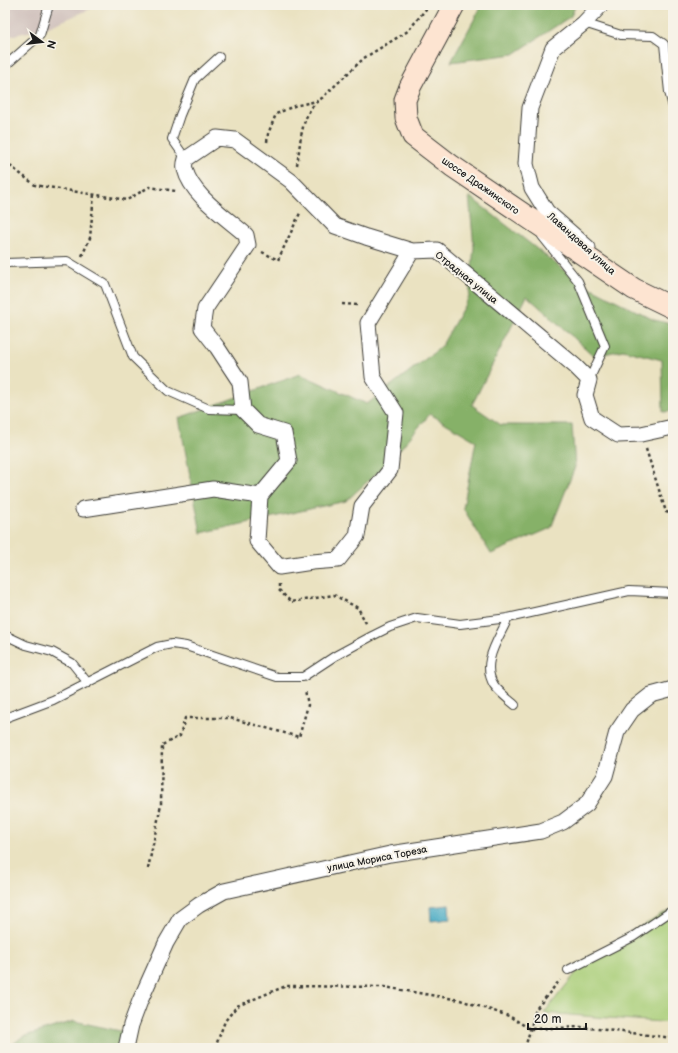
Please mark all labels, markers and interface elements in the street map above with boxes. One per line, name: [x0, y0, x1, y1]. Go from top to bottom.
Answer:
north arrow: [22, 22, 62, 62]
text: N: [44, 39, 59, 50]
street label: шоссе Дражинского: [439, 155, 522, 217]
street label: Лавандовая улица: [544, 209, 618, 278]
street label: Отрадная улица: [433, 249, 500, 307]
street label: улица Мориса Тореза: [326, 843, 428, 875]
scale bar: [528, 1005, 586, 1031]
text: 20 m: [534, 1012, 561, 1027]

